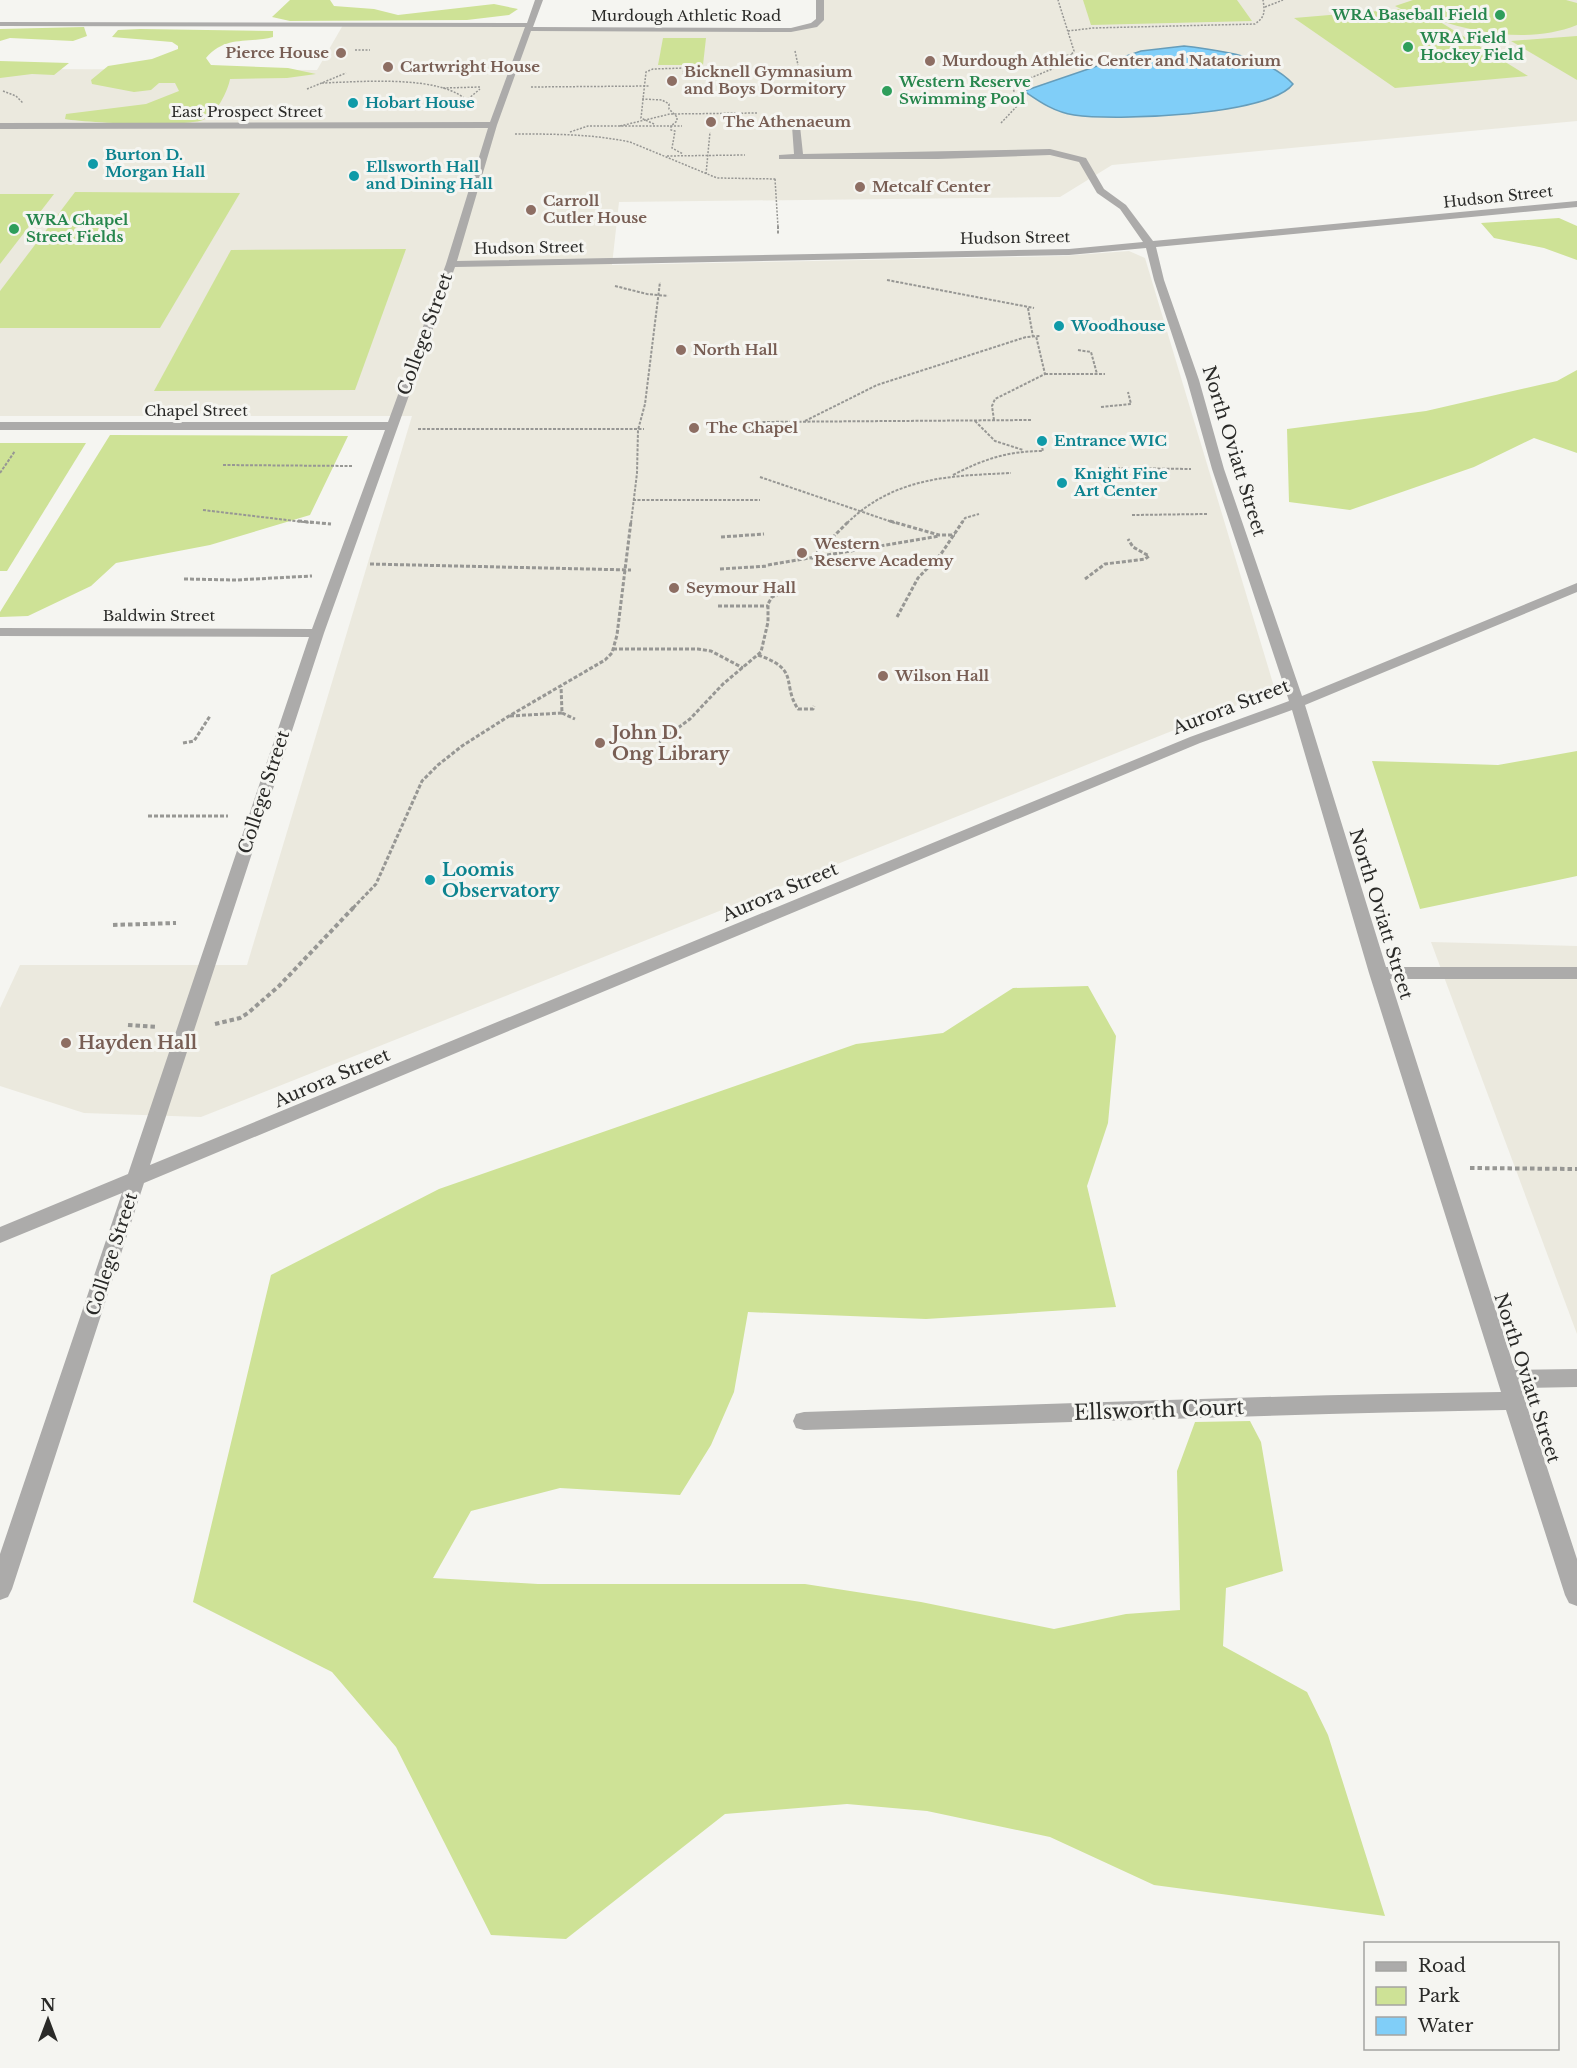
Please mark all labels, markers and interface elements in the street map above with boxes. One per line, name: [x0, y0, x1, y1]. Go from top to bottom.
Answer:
place label: WRA Baseball Field: [1331, 5, 1489, 24]
street label: Murdough Athletic Road: [591, 6, 781, 25]
marker: WRA Baseball Field: [1493, 8, 1507, 22]
place label: WRA Field Hockey Field: [1419, 28, 1524, 64]
marker: WRA Field Hockey Field: [1401, 40, 1415, 54]
place label: Pierce House: [225, 43, 329, 62]
marker: Pierce House: [334, 46, 348, 60]
place label: Murdough Athletic Center and Natatorium: [942, 51, 1282, 70]
marker: Murdough Athletic Center and Natatorium: [923, 54, 937, 68]
place label: Cartwright House: [400, 57, 540, 76]
marker: Cartwright House: [381, 60, 395, 74]
place label: Bicknell Gymnasium and Boys Dormitory: [684, 62, 853, 98]
place label: Western Reserve Swimming Pool: [898, 72, 1031, 108]
marker: Bicknell Gymnasium and Boys Dormitory: [665, 74, 679, 88]
marker: Western Reserve Swimming Pool: [880, 84, 894, 98]
place label: Hobart House: [365, 93, 475, 112]
marker: Hobart House: [346, 96, 360, 110]
street label: East Prospect Street: [171, 102, 323, 121]
place label: The Athenaeum: [723, 112, 851, 131]
marker: The Athenaeum: [704, 115, 718, 129]
place label: Burton D. Morgan Hall: [105, 145, 206, 181]
marker: Burton D. Morgan Hall: [86, 157, 100, 171]
place label: Ellsworth Hall and Dining Hall: [366, 157, 493, 193]
marker: Ellsworth Hall and Dining Hall: [347, 169, 361, 183]
place label: Metcalf Center: [872, 177, 991, 196]
marker: Metcalf Center: [853, 180, 867, 194]
street label: Hudson Street: [1442, 181, 1554, 212]
place label: Carroll Cutler House: [543, 191, 647, 227]
marker: Carroll Cutler House: [524, 203, 538, 217]
place label: WRA Chapel Street Fields: [25, 210, 129, 246]
marker: WRA Chapel Street Fields: [7, 222, 21, 236]
street label: Hudson Street: [960, 227, 1071, 248]
street label: Hudson Street: [474, 237, 585, 258]
street label: College Street: [393, 270, 457, 398]
place label: Woodhouse: [1070, 316, 1166, 335]
marker: Woodhouse: [1052, 319, 1066, 333]
place label: North Hall: [693, 340, 779, 359]
marker: North Hall: [674, 343, 688, 357]
street label: North Oviatt Street: [1198, 363, 1271, 539]
street label: Chapel Street: [144, 401, 248, 420]
place label: The Chapel: [706, 418, 799, 437]
marker: The Chapel: [687, 421, 701, 435]
place label: Entrance WIC: [1054, 431, 1167, 450]
marker: Entrance WIC: [1035, 434, 1049, 448]
place label: Knight Fine Art Center: [1073, 464, 1168, 500]
marker: Knight Fine Art Center: [1055, 476, 1069, 490]
place label: Western Reserve Academy: [813, 534, 954, 570]
marker: Western Reserve Academy: [795, 546, 809, 560]
place label: Seymour Hall: [686, 578, 797, 597]
marker: Seymour Hall: [667, 581, 681, 595]
street label: Baldwin Street: [103, 606, 216, 625]
place label: Wilson Hall: [894, 666, 990, 685]
marker: Wilson Hall: [876, 669, 890, 683]
street label: Aurora Street: [1168, 675, 1293, 740]
place label: John D. Ong Library: [608, 722, 730, 765]
street label: College Street: [234, 727, 294, 857]
marker: John D. Ong Library: [593, 736, 607, 750]
street label: North Oviatt Street: [1345, 826, 1418, 1002]
street label: Aurora Street: [718, 858, 841, 927]
place label: Loomis Observatory: [442, 859, 560, 902]
marker: Loomis Observatory: [423, 873, 437, 887]
place label: Hayden Hall: [78, 1032, 198, 1054]
marker: Hayden Hall: [59, 1036, 73, 1050]
street label: Aurora Street: [270, 1044, 393, 1113]
street label: College Street: [82, 1189, 142, 1319]
street label: North Oviatt Street: [1489, 1290, 1565, 1466]
street label: Ellsworth Court: [1073, 1394, 1245, 1426]
legend: [1364, 1942, 1559, 2050]
text: Road: [1418, 1955, 1466, 1977]
text: Park: [1418, 1985, 1460, 2007]
north arrow: [18, 1990, 78, 2050]
text: N: [40, 1995, 56, 2015]
text: Water: [1417, 2015, 1474, 2037]

